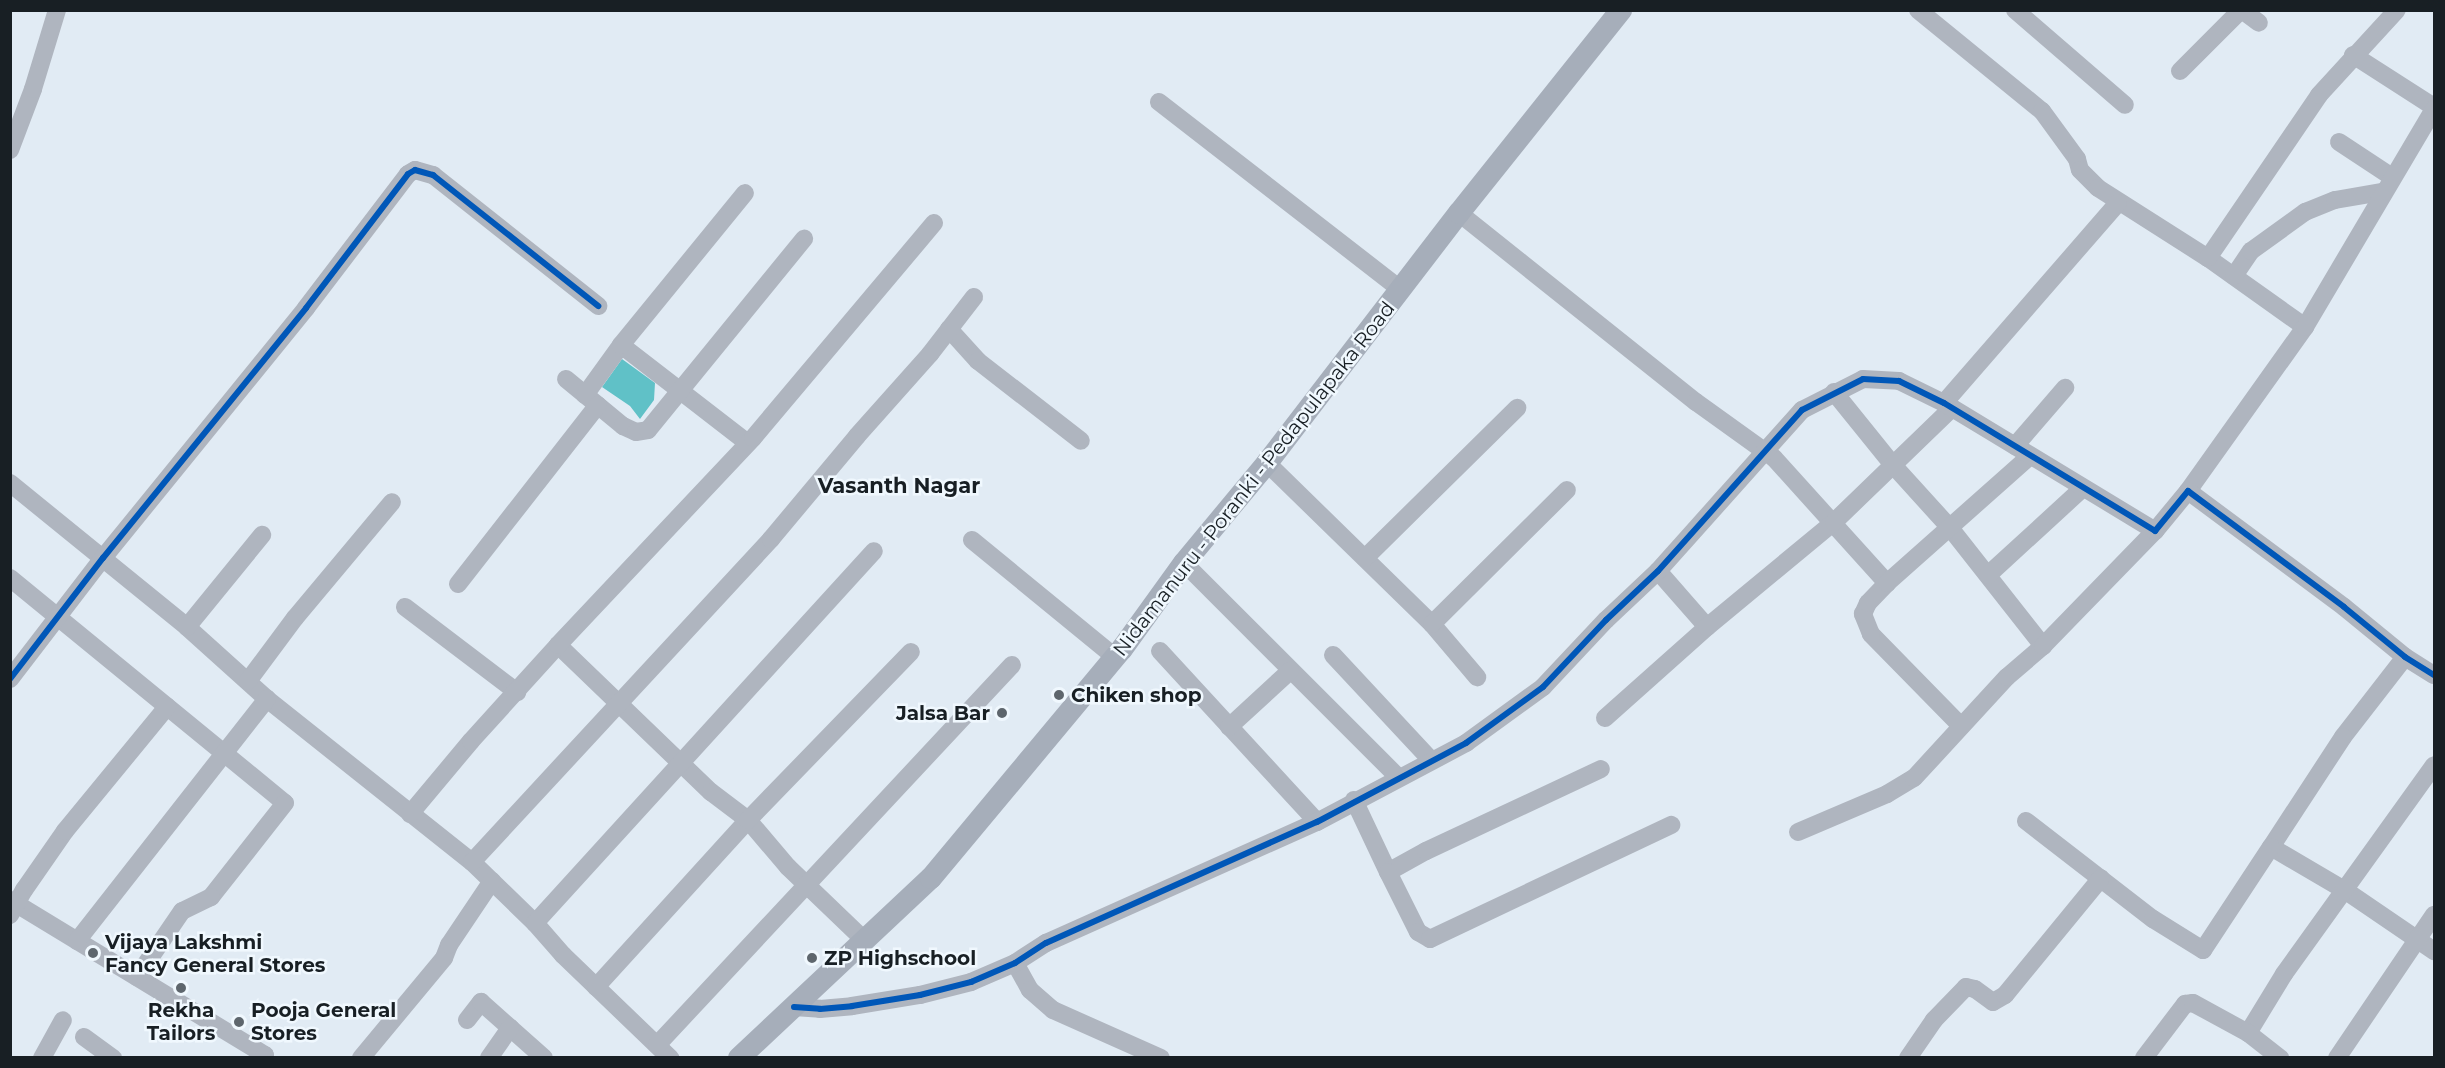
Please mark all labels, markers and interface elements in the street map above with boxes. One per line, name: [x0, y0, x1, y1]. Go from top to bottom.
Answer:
street label: Nidamanuru - Poranki - Pedapulapaka Road: [1108, 297, 1400, 661]
district label: Vasanth Nagar: [818, 473, 980, 499]
place label: Chiken shop: [1071, 683, 1201, 707]
marker: Chiken shop: [1052, 688, 1066, 702]
place label: Jalsa Bar: [896, 701, 990, 725]
marker: Jalsa Bar: [995, 706, 1009, 720]
place label: Vijaya Lakshmi Fancy General Stores: [105, 930, 325, 977]
marker: Vijaya Lakshmi Fancy General Stores: [86, 946, 100, 960]
place label: ZP Highschool: [824, 946, 976, 970]
marker: ZP Highschool: [805, 951, 819, 965]
marker: Rekha Tailors: [174, 981, 188, 995]
place label: Rekha Tailors: [147, 998, 215, 1045]
place label: Pooja General Stores: [251, 999, 396, 1046]
marker: Pooja General Stores: [232, 1015, 246, 1029]

